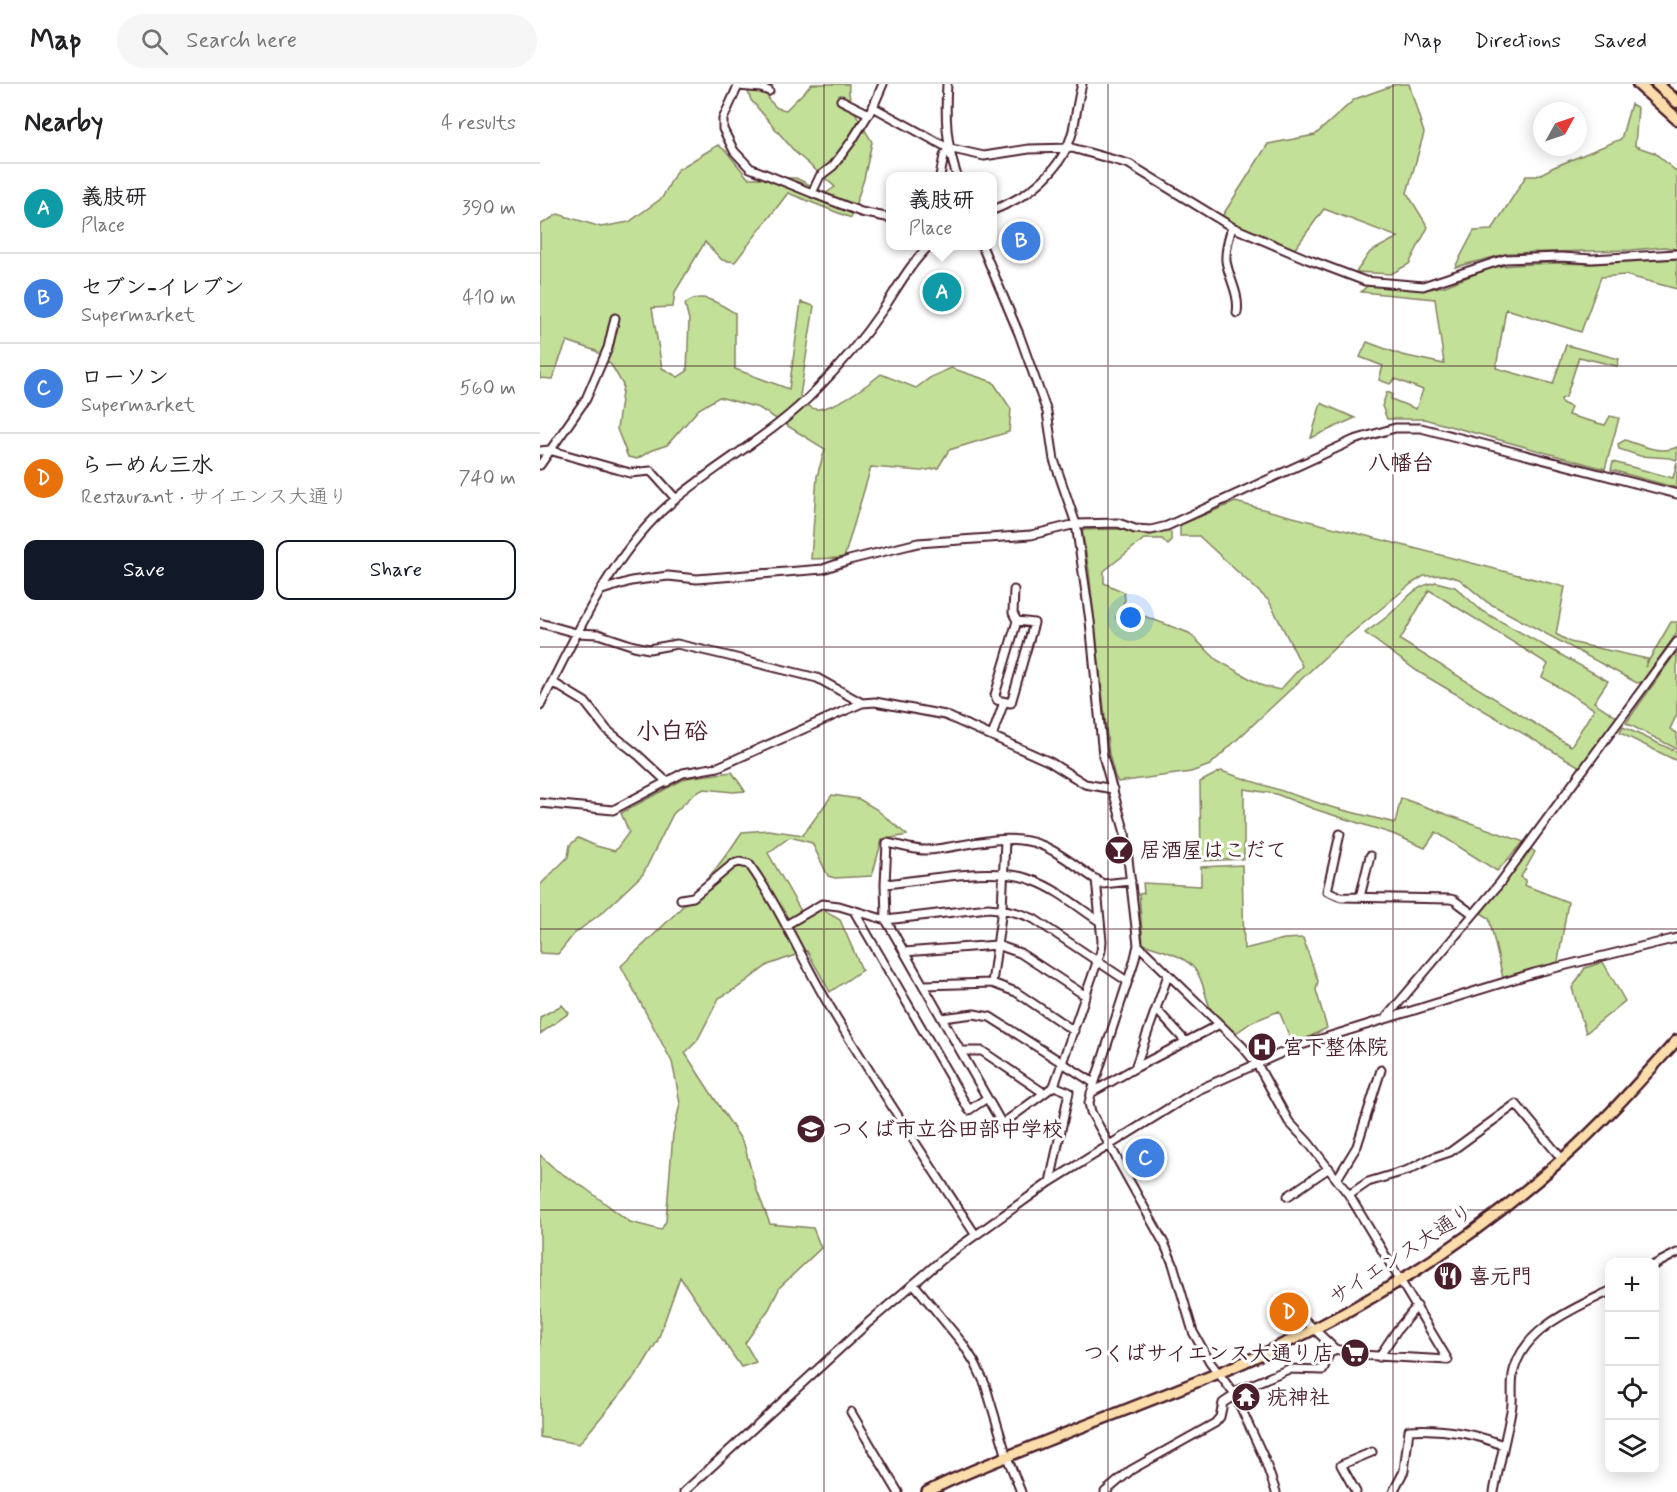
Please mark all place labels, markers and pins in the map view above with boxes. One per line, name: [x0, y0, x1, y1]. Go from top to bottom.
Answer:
pin: B: [1002, 218, 1040, 264]
pin: A: [922, 270, 962, 314]
bar icon: 居酒屋はこだて: [1103, 834, 1135, 866]
place label: 居酒屋はこだて: [1140, 837, 1287, 865]
hospital icon: 宮下整体院: [1246, 1031, 1278, 1063]
place label: 宮下整体院: [1283, 1034, 1388, 1062]
school or university icon: つくば市立谷田部中学校: [795, 1113, 827, 1145]
place label: つくば市立谷田部中学校: [832, 1116, 1063, 1144]
pin: C: [1126, 1136, 1164, 1180]
restaurant icon: 喜元門: [1432, 1260, 1464, 1292]
place label: 喜元門: [1469, 1263, 1532, 1291]
pin: D: [1270, 1290, 1308, 1334]
supermarket icon: つくばサイエンス大通り店: [1339, 1337, 1371, 1369]
place label: つくばサイエンス大通り店: [1083, 1340, 1334, 1368]
temple icon: 疣神社: [1230, 1381, 1262, 1413]
place label: 疣神社: [1267, 1384, 1330, 1412]

